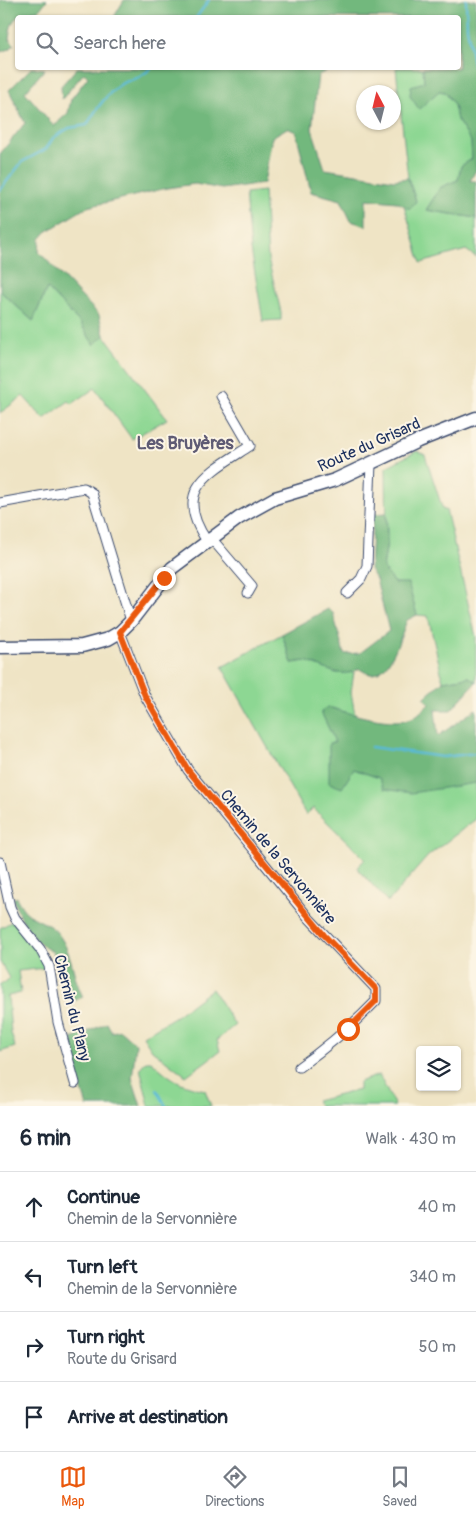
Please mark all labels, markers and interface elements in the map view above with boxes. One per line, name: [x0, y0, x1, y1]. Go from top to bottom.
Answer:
search box: [15, 15, 461, 70]
icon: search: [33, 29, 61, 57]
text: Search here: [73, 31, 166, 55]
north arrow: [356, 85, 401, 130]
street label: Route du Grisard: [315, 413, 423, 477]
district label: Les Bruyères: [137, 432, 234, 455]
route end: [153, 567, 176, 590]
street label: Chemin de la Servonnière: [216, 785, 340, 929]
street label: Chemin du Plany: [49, 953, 95, 1063]
route start: [337, 1018, 360, 1041]
map controls: [416, 1046, 461, 1091]
button: layers: [416, 1046, 461, 1091]
text: 6 min: [20, 1125, 71, 1152]
text: Walk · 430 m: [365, 1129, 456, 1149]
text: Continue: [67, 1185, 140, 1209]
icon: ahead: [20, 1193, 48, 1221]
text: 40 m: [418, 1197, 456, 1217]
text: Chemin de la Servonnière: [67, 1209, 237, 1229]
text: Turn left: [67, 1255, 137, 1279]
icon: left: [20, 1263, 48, 1291]
text: 340 m: [409, 1267, 456, 1287]
text: Chemin de la Servonnière: [67, 1279, 237, 1299]
text: Turn right: [67, 1325, 145, 1349]
icon: right: [20, 1333, 48, 1361]
text: 50 m: [419, 1337, 456, 1357]
text: Route du Grisard: [67, 1349, 177, 1369]
icon: arrive: [20, 1403, 48, 1431]
text: Arrive at destination: [67, 1405, 228, 1429]
tab: Map: [59, 1463, 87, 1510]
tab: Directions: [205, 1463, 264, 1510]
tab: Saved: [382, 1463, 417, 1510]

